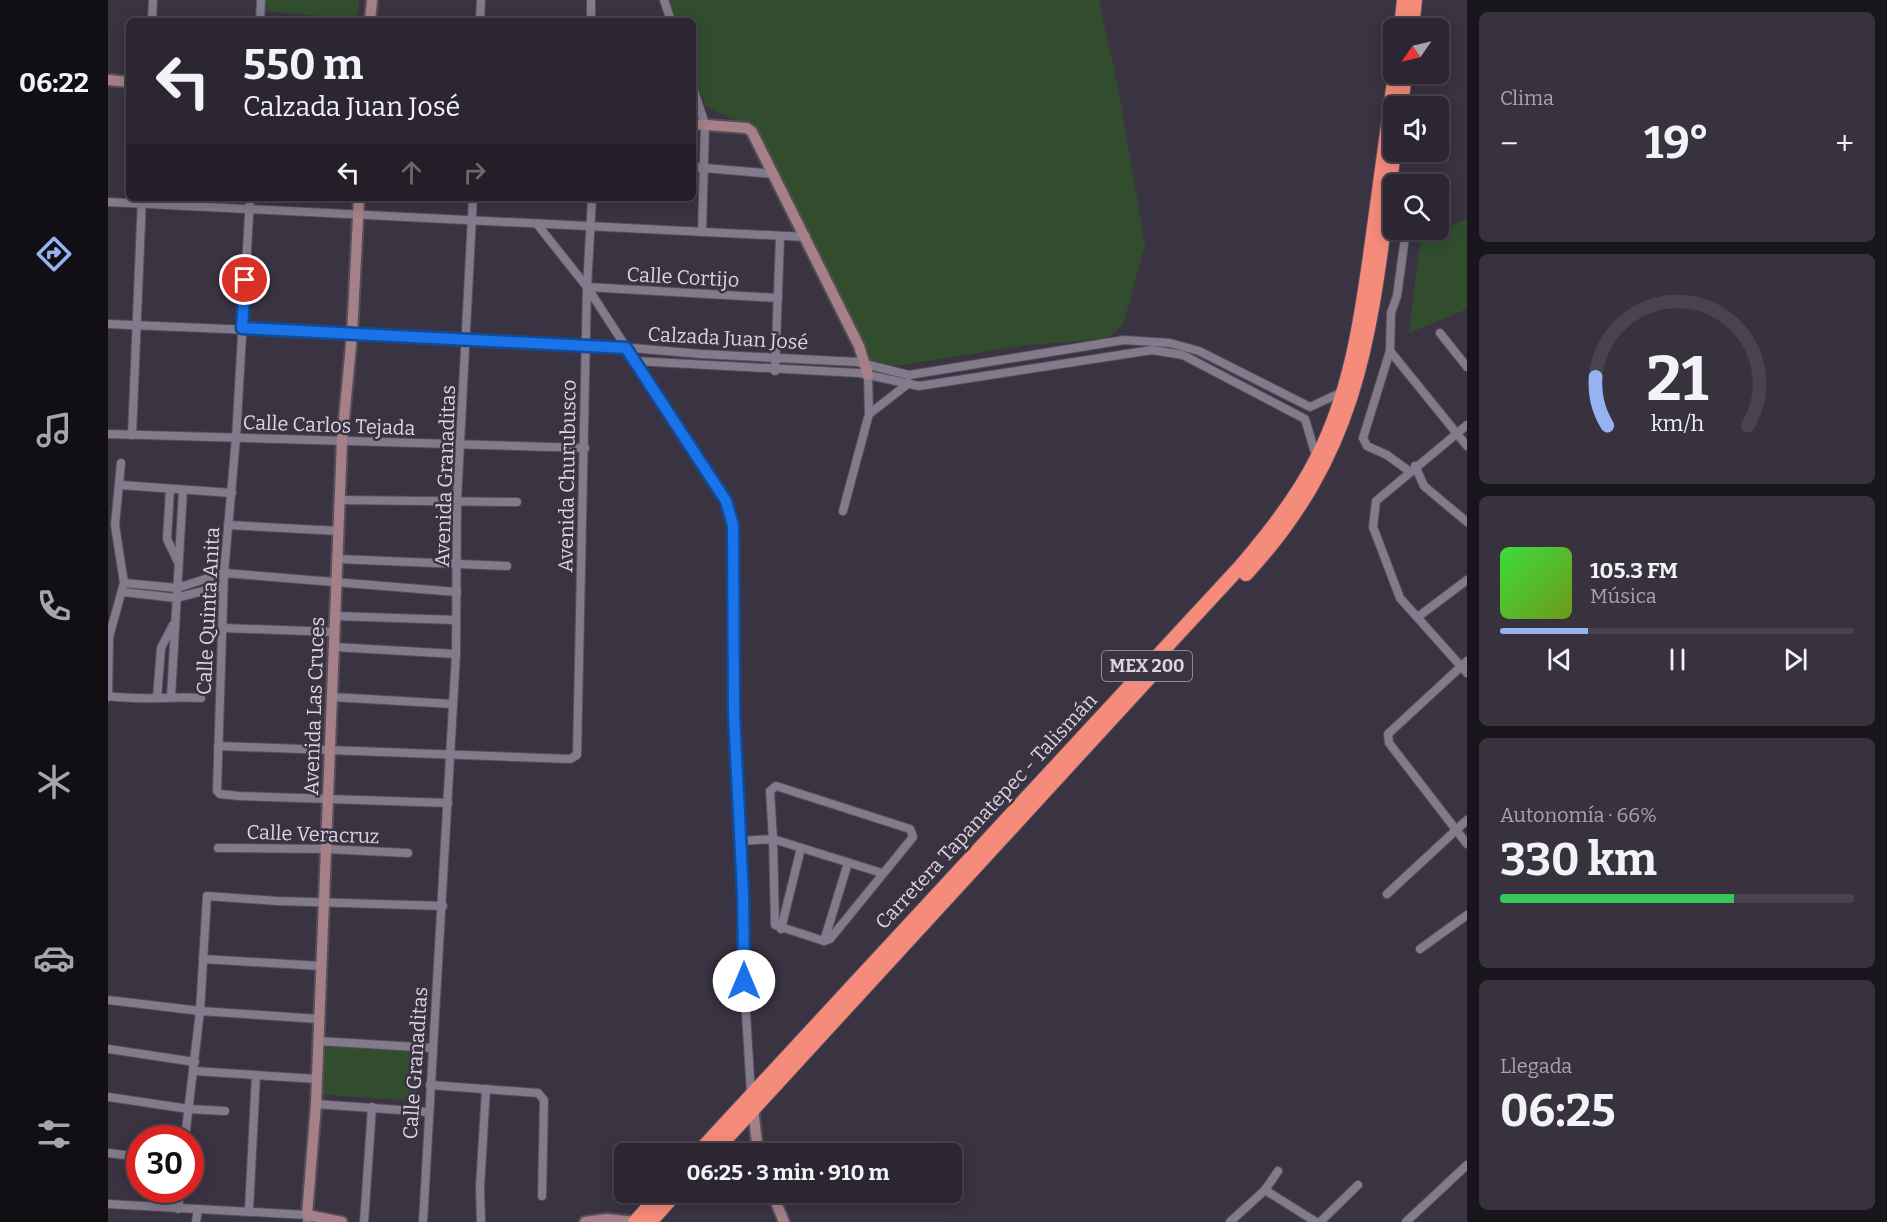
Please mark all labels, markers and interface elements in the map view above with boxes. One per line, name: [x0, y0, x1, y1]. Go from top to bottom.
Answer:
north arrow: [1383, 18, 1449, 84]
map controls: [1383, 18, 1449, 240]
text: 550 m: [243, 40, 363, 90]
icon: left: [144, 42, 222, 120]
text: 06:22: [19, 67, 89, 99]
text: Clima: [1500, 86, 1554, 110]
text: Calzada Juan José: [243, 91, 460, 123]
button: sound: [1383, 96, 1449, 162]
text: 19°: [1644, 116, 1709, 170]
text: −: [1500, 124, 1518, 164]
text: +: [1835, 124, 1854, 164]
icon: left: [332, 156, 365, 189]
icon: ahead: [395, 156, 428, 189]
icon: right: [458, 156, 491, 189]
button: search: [1383, 174, 1449, 240]
icon: directions: [33, 233, 75, 275]
pin: [219, 254, 270, 305]
street label: Calle Cortijo: [626, 262, 740, 293]
icon: arrive: [228, 263, 261, 296]
street label: Calzada Juan José: [647, 322, 809, 354]
text: 21: [1646, 342, 1708, 417]
street label: Avenida Churubusco: [553, 379, 581, 573]
street label: Avenida Granaditas: [430, 384, 460, 568]
icon: music: [33, 409, 75, 451]
street label: Calle Carlos Tejada: [242, 410, 416, 441]
text: km/h: [1650, 411, 1704, 437]
street label: Calle Quinta Anita: [192, 526, 224, 696]
text: 105.3 FM: [1590, 557, 1678, 584]
text: Música: [1590, 584, 1657, 608]
icon: phone: [33, 585, 75, 627]
street label: Avenida Las Cruces: [299, 616, 329, 796]
icon: previous: [1543, 643, 1576, 676]
icon: pause: [1661, 643, 1694, 676]
icon: next: [1779, 643, 1812, 676]
road number: MEX 200: [1102, 651, 1192, 681]
street label: Carretera Tapanatepec - Talismán: [870, 688, 1102, 934]
icon: climate: [33, 761, 75, 803]
text: Autonomía · 66%: [1500, 803, 1657, 827]
street label: Calle Veracruz: [246, 820, 380, 848]
text: 330 km: [1500, 833, 1657, 887]
icon: car: [33, 937, 75, 979]
position arrow: [712, 949, 776, 1013]
street label: Calle Granaditas: [398, 986, 432, 1140]
text: Llegada: [1500, 1054, 1572, 1078]
text: 06:25: [1500, 1084, 1616, 1138]
icon: filters: [33, 1113, 75, 1155]
speed limit sign: 30: [126, 1125, 204, 1203]
text: 06:25 · 3 min · 910 m: [687, 1159, 889, 1186]

